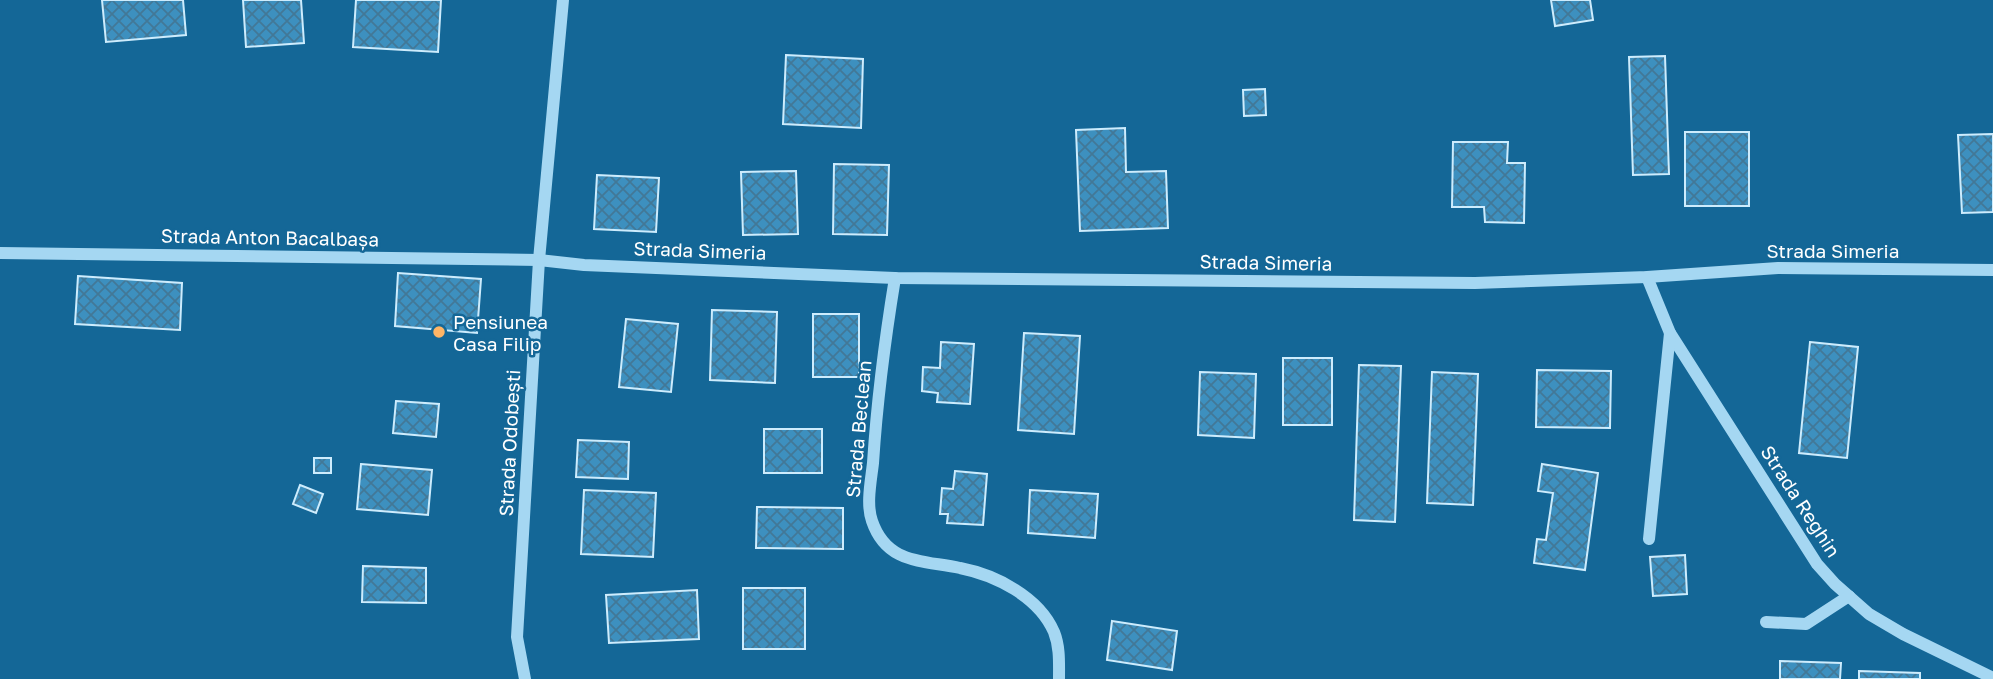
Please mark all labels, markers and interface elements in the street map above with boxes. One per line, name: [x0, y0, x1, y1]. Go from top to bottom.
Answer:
street label: Strada Anton Bacalbașa: [161, 224, 379, 250]
street label: Strada Simeria: [633, 236, 767, 264]
street label: Strada Simeria: [1767, 239, 1899, 262]
street label: Strada Simeria: [1199, 249, 1333, 275]
place label: Pensiunea Casa Filip: [453, 310, 548, 355]
marker: Pensiunea Casa Filip: [431, 324, 447, 340]
street label: Strada Beclean: [841, 359, 875, 499]
street label: Strada Odobești: [494, 369, 524, 517]
street label: Strada Reghin: [1756, 441, 1846, 561]

